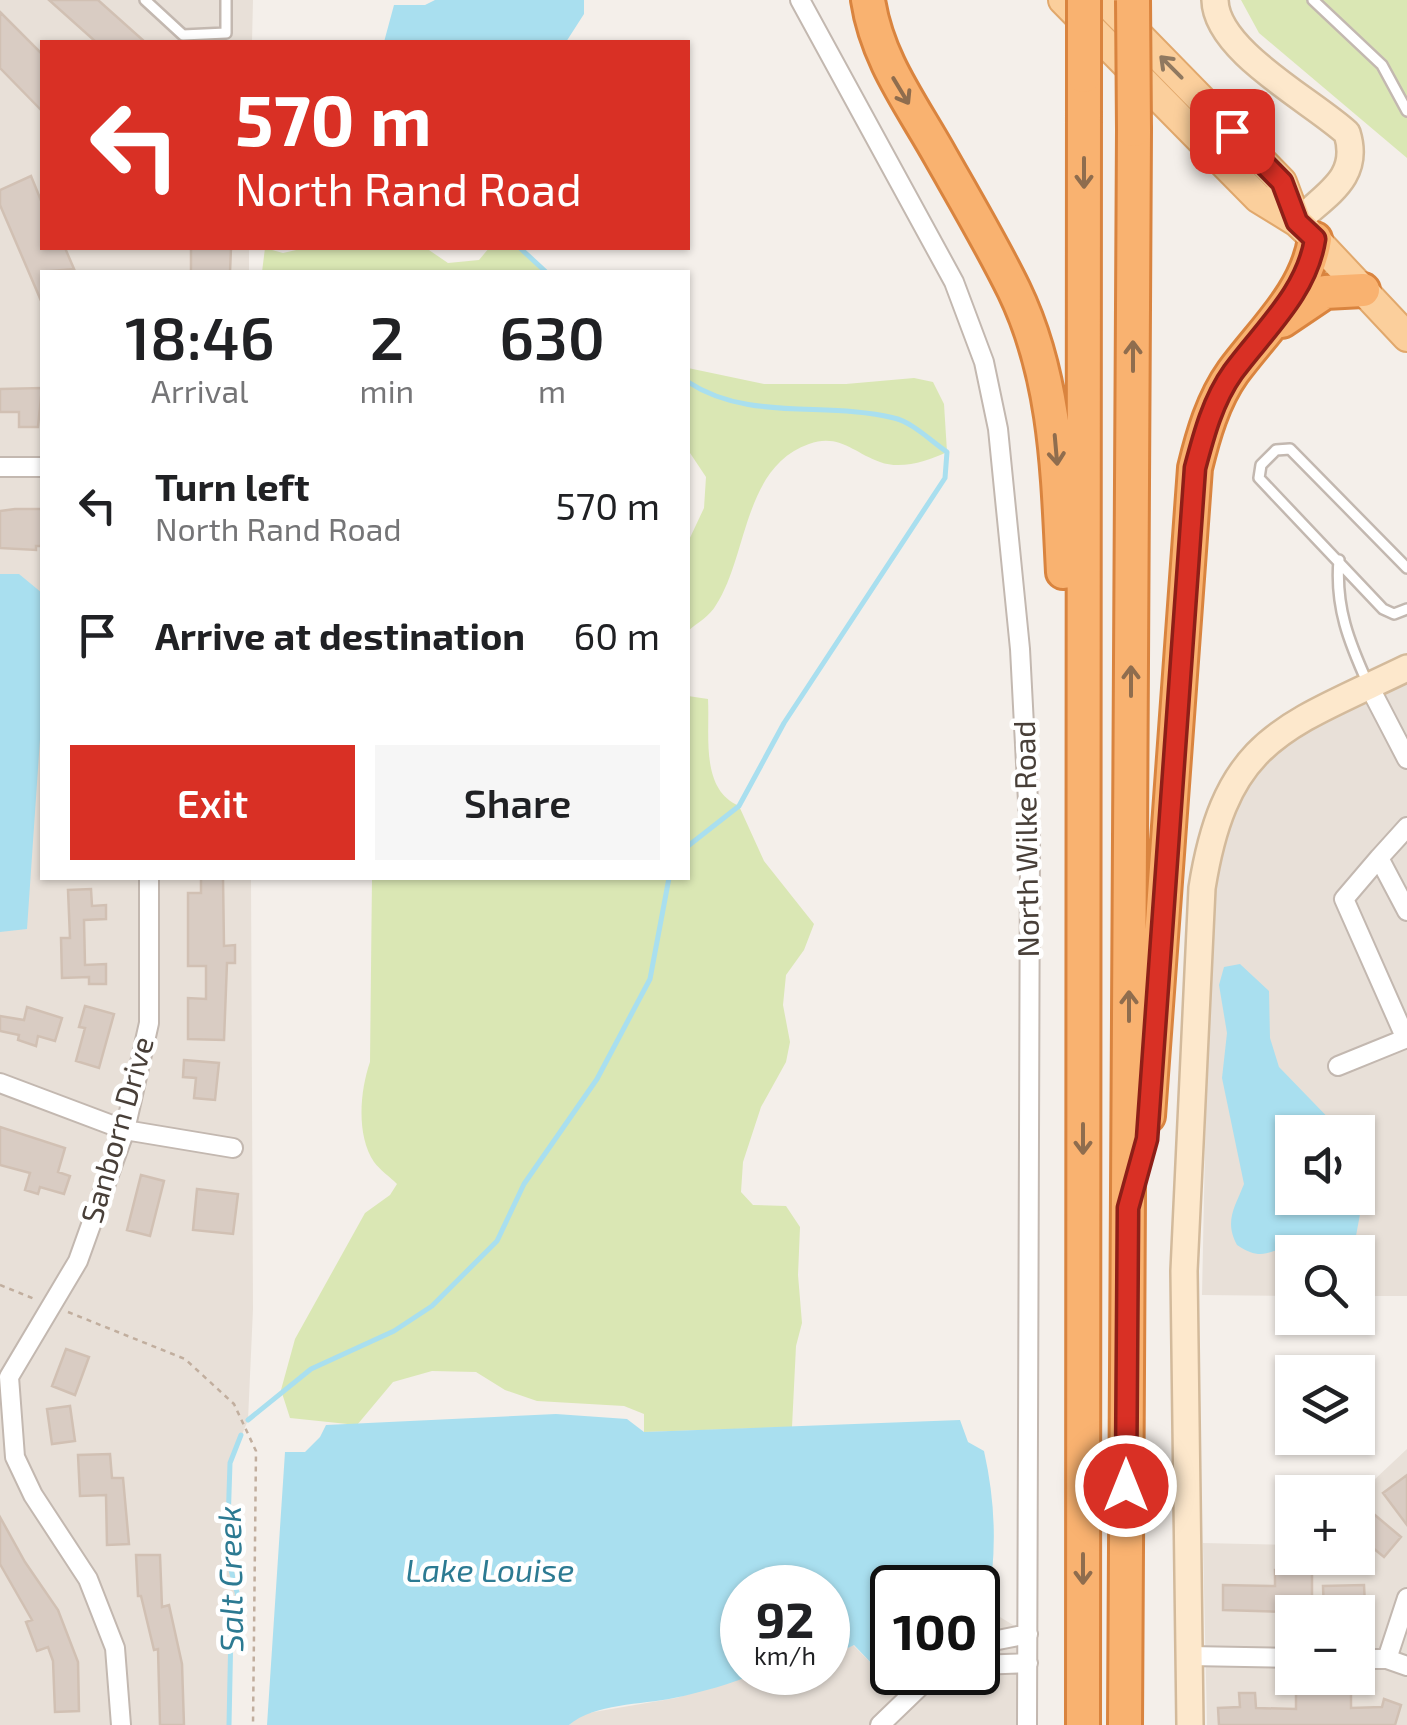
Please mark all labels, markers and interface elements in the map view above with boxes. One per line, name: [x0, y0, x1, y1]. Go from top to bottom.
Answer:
one-way arrow: [1159, 56, 1183, 80]
text: 570 m: [235, 76, 432, 160]
one-way arrow: [891, 76, 911, 105]
icon: left: [70, 80, 200, 210]
pin: [1190, 89, 1275, 174]
icon: arrive: [1205, 104, 1260, 159]
one-way arrow: [1074, 156, 1094, 189]
text: North Rand Road: [235, 161, 582, 215]
text: 18:46: [125, 300, 275, 372]
text: 2: [370, 300, 404, 372]
text: 630: [499, 300, 605, 372]
one-way arrow: [1124, 340, 1142, 372]
text: Arrival: [151, 371, 248, 409]
text: min: [360, 371, 414, 409]
text: m: [538, 371, 566, 409]
one-way arrow: [1047, 433, 1066, 465]
text: Turn left: [155, 463, 310, 509]
icon: left: [70, 478, 125, 533]
text: 570 m: [555, 482, 660, 528]
text: North Rand Road: [155, 509, 402, 547]
icon: arrive: [70, 608, 125, 663]
text: Arrive at destination: [155, 612, 525, 658]
text: 60 m: [574, 612, 660, 658]
one-way arrow: [1122, 665, 1140, 698]
street label: North Wilke Road: [1005, 720, 1045, 958]
button: Exit: [70, 745, 355, 860]
button: Share: [375, 745, 660, 860]
one-way arrow: [1120, 990, 1138, 1022]
street label: Sanborn Drive: [72, 1032, 160, 1227]
map controls: [1275, 1115, 1375, 1695]
button: sound: [1275, 1115, 1375, 1215]
one-way arrow: [1074, 1122, 1092, 1154]
button: search: [1275, 1235, 1375, 1335]
button: layers: [1275, 1355, 1375, 1455]
position arrow: [1074, 1434, 1178, 1538]
button: +: [1275, 1475, 1375, 1575]
water label: Salt Creek: [209, 1506, 249, 1652]
water label: Lake Louise: [406, 1550, 574, 1588]
one-way arrow: [1074, 1552, 1092, 1584]
speed limit sign: 100: [870, 1565, 1000, 1695]
text: 92: [756, 1588, 814, 1648]
button: −: [1275, 1595, 1375, 1695]
text: km/h: [754, 1640, 816, 1670]

